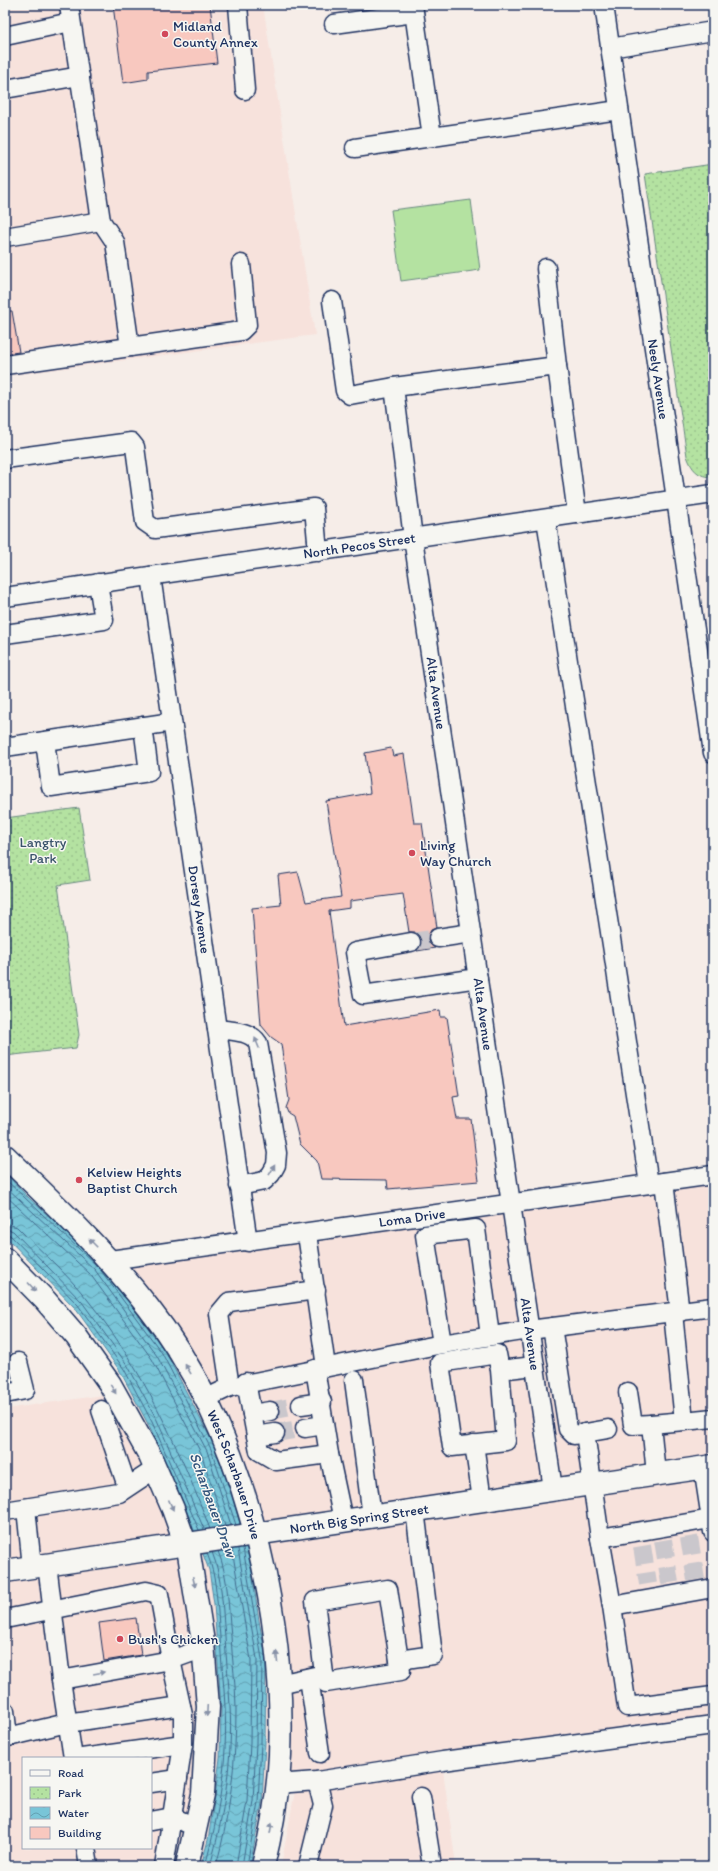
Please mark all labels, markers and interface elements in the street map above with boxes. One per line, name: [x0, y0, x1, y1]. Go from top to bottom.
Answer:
place label: Midland County Annex: [173, 18, 258, 51]
marker: Midland County Annex: [160, 29, 170, 39]
street label: Neely Avenue: [644, 338, 673, 421]
street label: North Pecos Street: [302, 529, 416, 562]
street label: Alta Avenue: [422, 656, 450, 731]
park label: Langtry Park: [20, 834, 67, 867]
place label: Living Way Church: [420, 837, 491, 870]
marker: Living Way Church: [407, 848, 417, 858]
street label: Dorsey Avenue: [185, 864, 214, 955]
street label: Alta Avenue: [469, 977, 497, 1052]
one-way arrow: [253, 1037, 259, 1049]
place label: Kelview Heights Baptist Church: [87, 1164, 182, 1197]
one-way arrow: [269, 1164, 276, 1176]
marker: Kelview Heights Baptist Church: [74, 1175, 84, 1185]
street label: Loma Drive: [378, 1204, 447, 1231]
one-way arrow: [88, 1238, 98, 1248]
one-way arrow: [28, 1282, 37, 1292]
street label: Alta Avenue: [516, 1297, 544, 1372]
one-way arrow: [184, 1363, 191, 1375]
one-way arrow: [109, 1383, 116, 1395]
street label: West Scharbauer Drive: [204, 1407, 265, 1541]
water label: Scharbauer Draw: [186, 1450, 241, 1561]
one-way arrow: [168, 1499, 174, 1510]
street label: North Big Spring Street: [289, 1500, 430, 1537]
one-way arrow: [191, 1576, 197, 1588]
place label: Bush's Chicken: [128, 1631, 219, 1648]
marker: Bush's Chicken: [115, 1634, 125, 1644]
one-way arrow: [274, 1650, 280, 1663]
one-way arrow: [93, 1670, 105, 1676]
one-way arrow: [204, 1705, 211, 1717]
legend: [22, 1757, 152, 1849]
text: Road: [58, 1766, 84, 1780]
text: Park: [58, 1786, 82, 1800]
text: Water: [58, 1806, 89, 1820]
one-way arrow: [268, 1822, 274, 1834]
text: Building: [58, 1826, 102, 1840]

